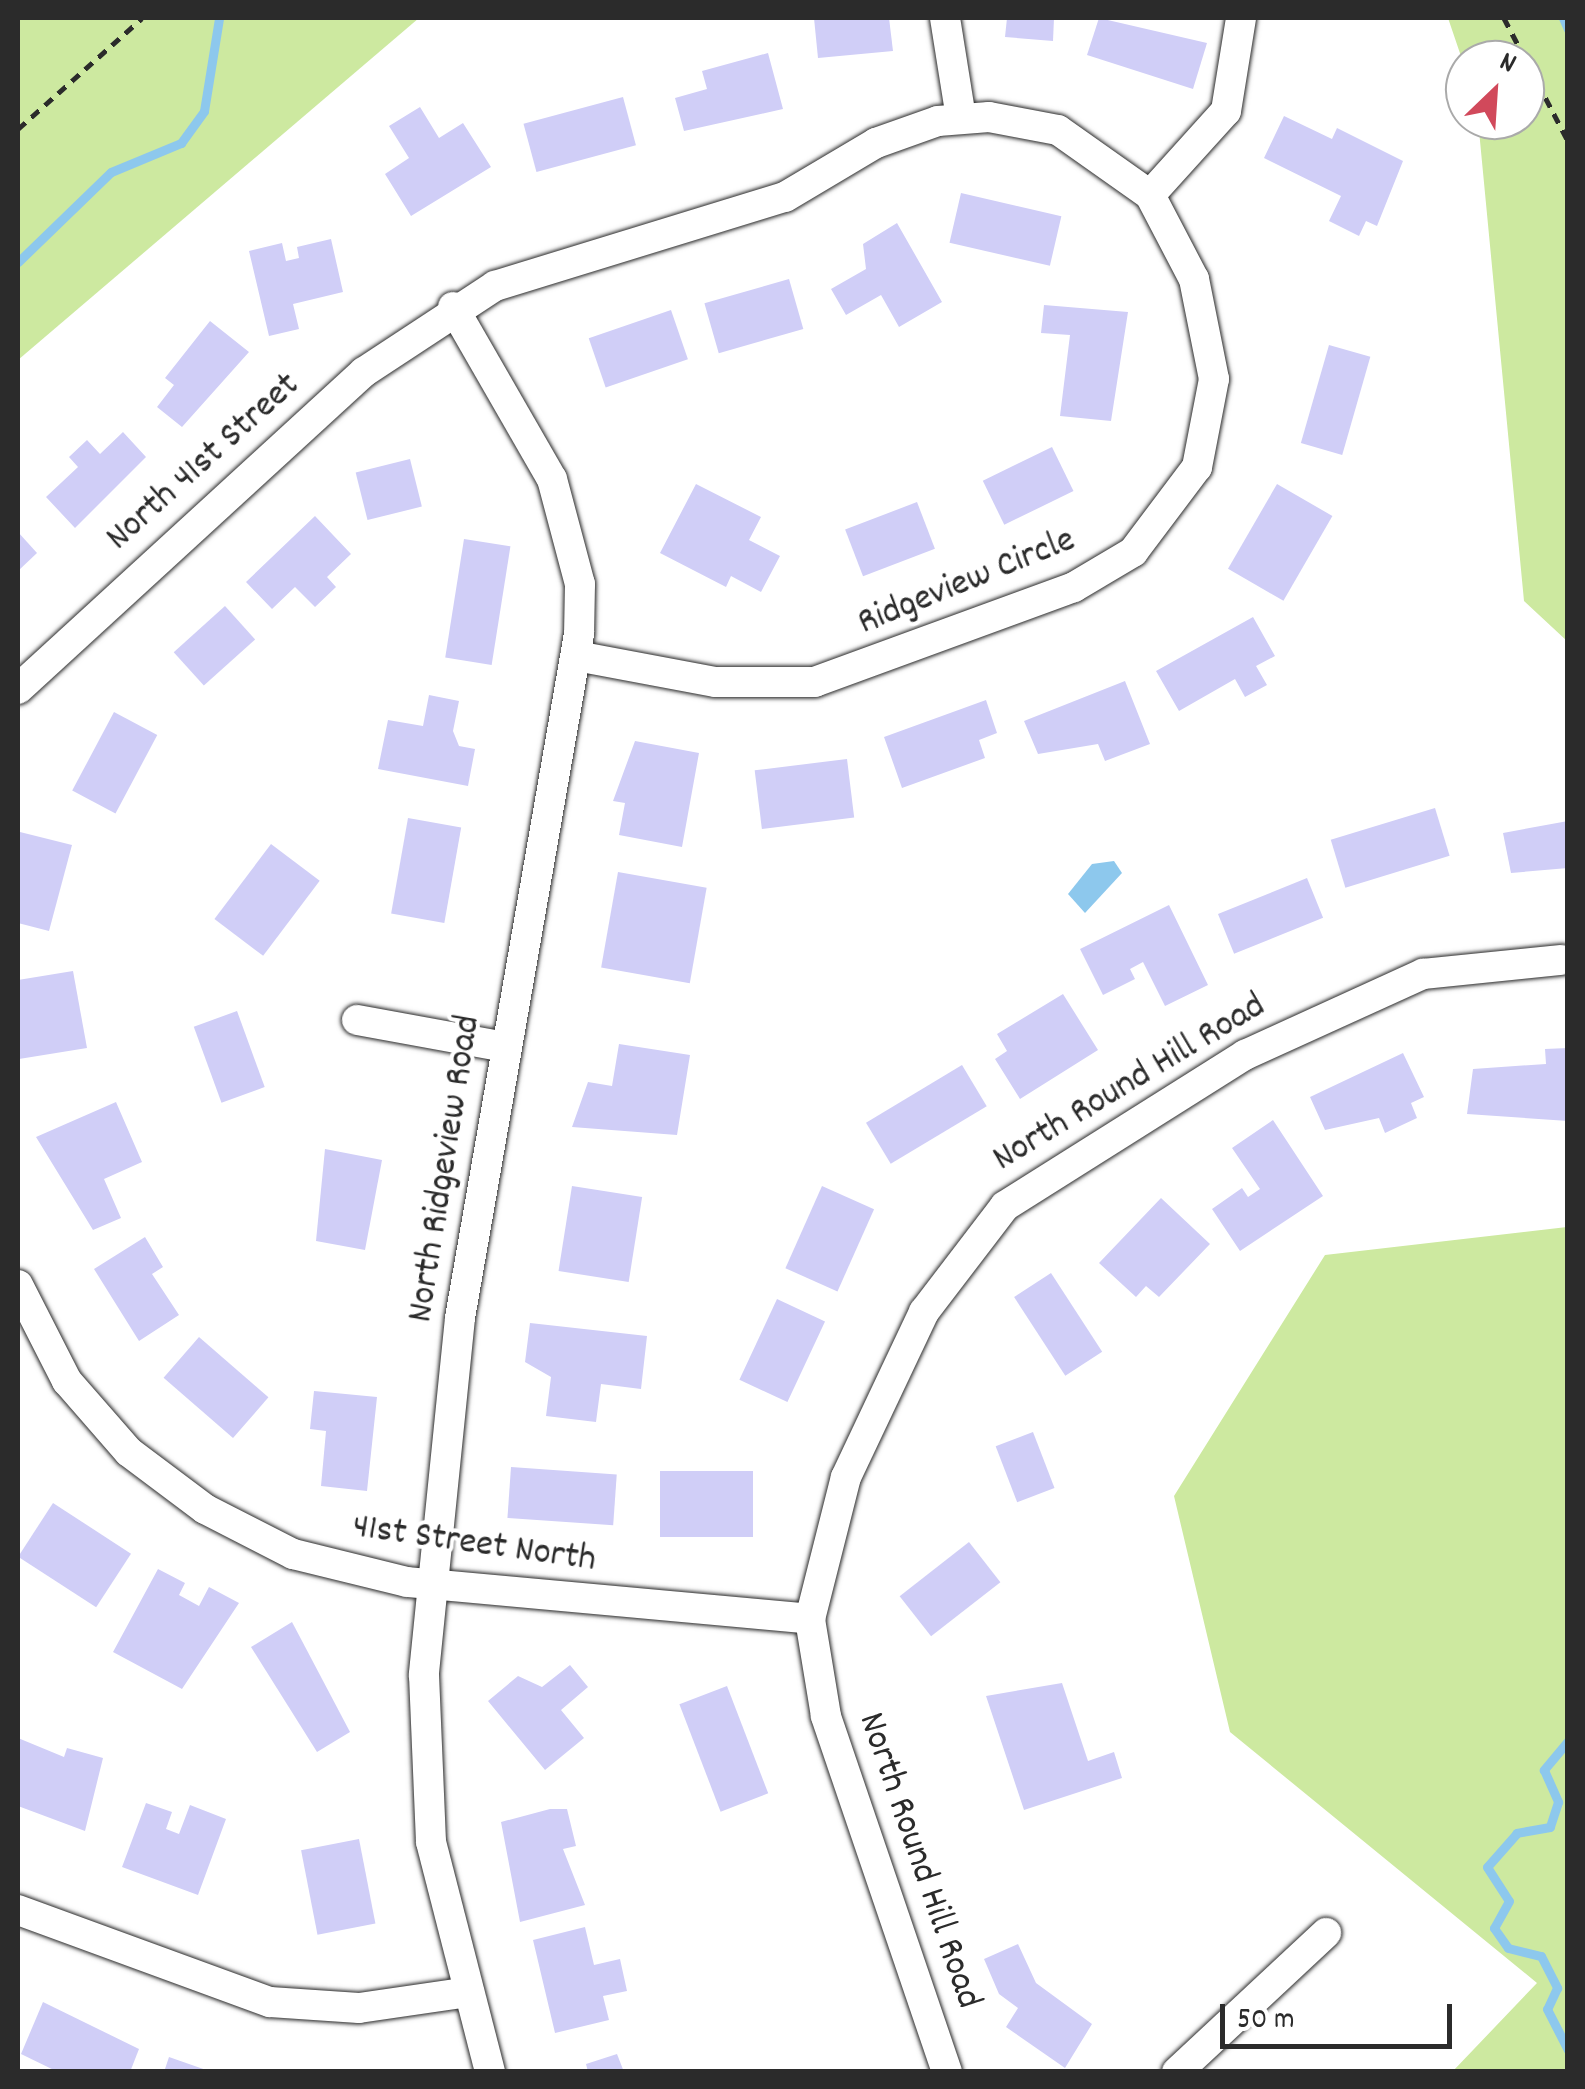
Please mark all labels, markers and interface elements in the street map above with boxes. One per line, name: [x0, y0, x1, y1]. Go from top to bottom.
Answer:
north arrow: [1445, 40, 1545, 140]
text: N: [1492, 44, 1522, 86]
street label: North 41st Street: [98, 364, 310, 562]
street label: Ridgeview Circle: [852, 519, 1082, 647]
street label: North Round Hill Road: [985, 985, 1275, 1183]
street label: North Ridgeview Road: [399, 1012, 493, 1326]
street label: 41st Street North: [349, 1505, 599, 1585]
street label: North Round Hill Road: [846, 1707, 990, 2015]
scale bar: [1225, 1984, 1458, 2046]
text: 50 m: [1237, 2000, 1295, 2043]

